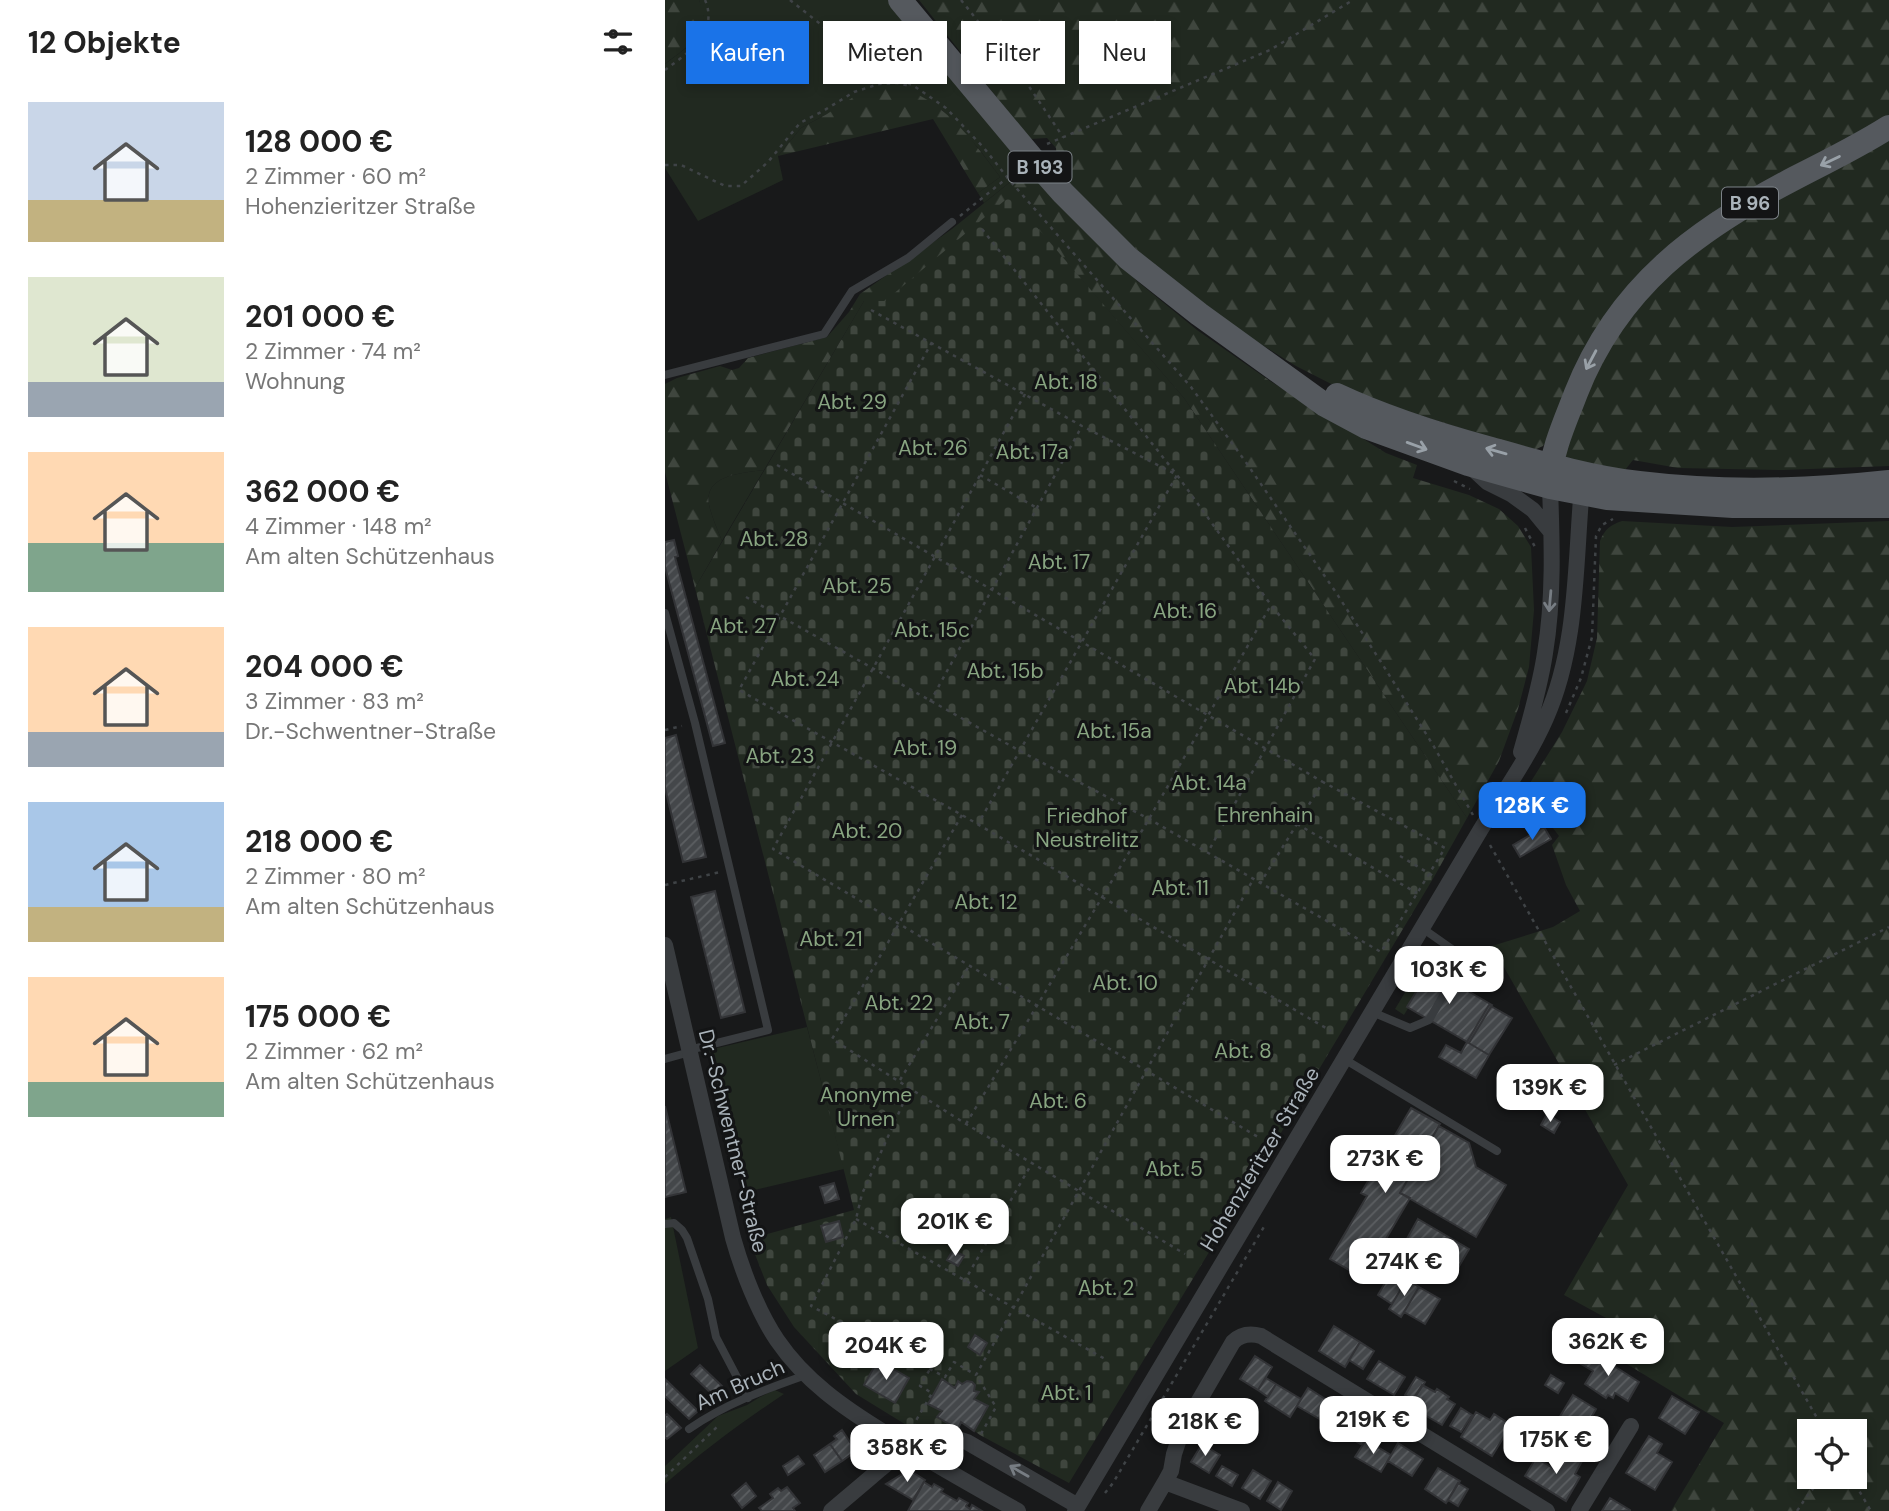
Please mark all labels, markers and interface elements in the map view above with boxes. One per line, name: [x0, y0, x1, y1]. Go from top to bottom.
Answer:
chip: Kaufen: [686, 21, 809, 84]
chip: Mieten: [823, 21, 947, 84]
chip: Filter: [961, 21, 1065, 84]
chip: Neu: [1079, 21, 1171, 84]
text: 12 Objekte: [28, 23, 181, 62]
icon: filters: [599, 23, 637, 61]
text: 128 000 €: [245, 122, 393, 161]
icon: home: [84, 130, 168, 214]
road number: B 193: [1009, 152, 1071, 182]
one-way arrow: [1820, 155, 1841, 168]
text: 2 Zimmer · 60 m²: [245, 161, 426, 191]
road number: B 96: [1722, 188, 1778, 218]
text: Hohenzieritzer Straße: [245, 191, 476, 221]
text: 201 000 €: [245, 297, 395, 336]
icon: home: [84, 305, 168, 389]
text: 2 Zimmer · 74 m²: [245, 336, 421, 366]
one-way arrow: [1584, 349, 1598, 370]
text: Wohnung: [245, 366, 345, 396]
park label: Abt. 18: [1034, 368, 1098, 396]
park label: Abt. 29: [817, 388, 887, 416]
park label: Abt. 26: [898, 434, 968, 462]
park label: Abt. 17a: [995, 438, 1069, 466]
one-way arrow: [1405, 441, 1427, 453]
one-way arrow: [1486, 443, 1508, 456]
text: 362 000 €: [245, 472, 400, 511]
icon: home: [84, 480, 168, 564]
text: 4 Zimmer · 148 m²: [245, 511, 432, 541]
park label: Abt. 28: [739, 525, 809, 553]
text: Am alten Schützenhaus: [245, 541, 495, 571]
park label: Abt. 17: [1028, 548, 1090, 576]
park label: Abt. 25: [822, 572, 892, 600]
one-way arrow: [1543, 589, 1556, 611]
park label: Abt. 16: [1153, 597, 1217, 625]
park label: Abt. 27: [709, 612, 777, 640]
park label: Abt. 15c: [894, 616, 970, 644]
text: 204 000 €: [245, 647, 404, 686]
icon: home: [84, 655, 168, 739]
park label: Abt. 15b: [966, 657, 1044, 685]
park label: Abt. 24: [770, 665, 840, 693]
park label: Abt. 14b: [1223, 672, 1301, 700]
text: 3 Zimmer · 83 m²: [245, 686, 424, 716]
text: Dr.-Schwentner-Straße: [245, 716, 496, 746]
park label: Abt. 15a: [1076, 717, 1152, 745]
park label: Abt. 19: [893, 734, 957, 762]
park label: Abt. 23: [745, 742, 815, 770]
park label: Abt. 14a: [1171, 769, 1247, 797]
pin: 128K €: [1475, 782, 1589, 842]
text: 128K €: [1495, 790, 1569, 820]
park label: Ehrenhain: [1217, 801, 1313, 829]
park label: Friedhof Neustrelitz: [1035, 802, 1139, 854]
park label: Abt. 20: [832, 817, 902, 845]
text: 218 000 €: [245, 822, 393, 861]
icon: home: [84, 830, 168, 914]
text: 2 Zimmer · 80 m²: [245, 861, 426, 891]
park label: Abt. 11: [1151, 874, 1209, 902]
park label: Abt. 12: [954, 888, 1018, 916]
text: Am alten Schützenhaus: [245, 891, 495, 921]
park label: Abt. 21: [799, 925, 863, 953]
pin: 103K €: [1392, 946, 1506, 1006]
text: 103K €: [1410, 954, 1488, 984]
park label: Abt. 10: [1092, 969, 1158, 997]
park label: Abt. 22: [865, 989, 933, 1017]
text: 175 000 €: [245, 997, 391, 1036]
icon: home: [84, 1005, 168, 1089]
park label: Abt. 7: [954, 1008, 1010, 1036]
street label: Dr.-Schwentner-Straße: [692, 1026, 774, 1256]
text: 2 Zimmer · 62 m²: [245, 1036, 423, 1066]
park label: Abt. 8: [1214, 1037, 1272, 1065]
street label: Hohenzieritzer Straße: [1194, 1062, 1326, 1256]
pin: 139K €: [1493, 1064, 1607, 1124]
text: Am alten Schützenhaus: [245, 1066, 495, 1096]
text: 139K €: [1513, 1072, 1587, 1102]
park label: Anonyme Urnen: [820, 1081, 912, 1133]
park label: Abt. 6: [1029, 1087, 1087, 1115]
pin: 273K €: [1328, 1136, 1442, 1195]
text: 273K €: [1346, 1143, 1424, 1173]
park label: Abt. 5: [1145, 1155, 1203, 1183]
pin: 201K €: [898, 1198, 1012, 1258]
text: 201K €: [917, 1206, 993, 1236]
pin: 274K €: [1347, 1238, 1461, 1298]
text: 274K €: [1365, 1246, 1443, 1276]
park label: Abt. 2: [1078, 1274, 1134, 1302]
pin: 362K €: [1551, 1318, 1665, 1378]
pin: 204K €: [829, 1322, 943, 1382]
text: 362K €: [1568, 1326, 1648, 1356]
text: 204K €: [845, 1330, 927, 1360]
street label: Am Bruch: [691, 1353, 789, 1417]
park label: Abt. 1: [1040, 1379, 1092, 1407]
pin: 219K €: [1316, 1396, 1430, 1456]
pin: 218K €: [1148, 1398, 1262, 1458]
text: 219K €: [1336, 1404, 1410, 1434]
text: 218K €: [1168, 1406, 1242, 1436]
pin: 175K €: [1499, 1416, 1613, 1476]
map controls: [1797, 1419, 1867, 1489]
button: locate: [1797, 1419, 1867, 1489]
pin: 358K €: [850, 1424, 964, 1484]
text: 175K €: [1519, 1424, 1593, 1454]
text: 358K €: [866, 1432, 948, 1462]
one-way arrow: [1009, 1464, 1029, 1478]

